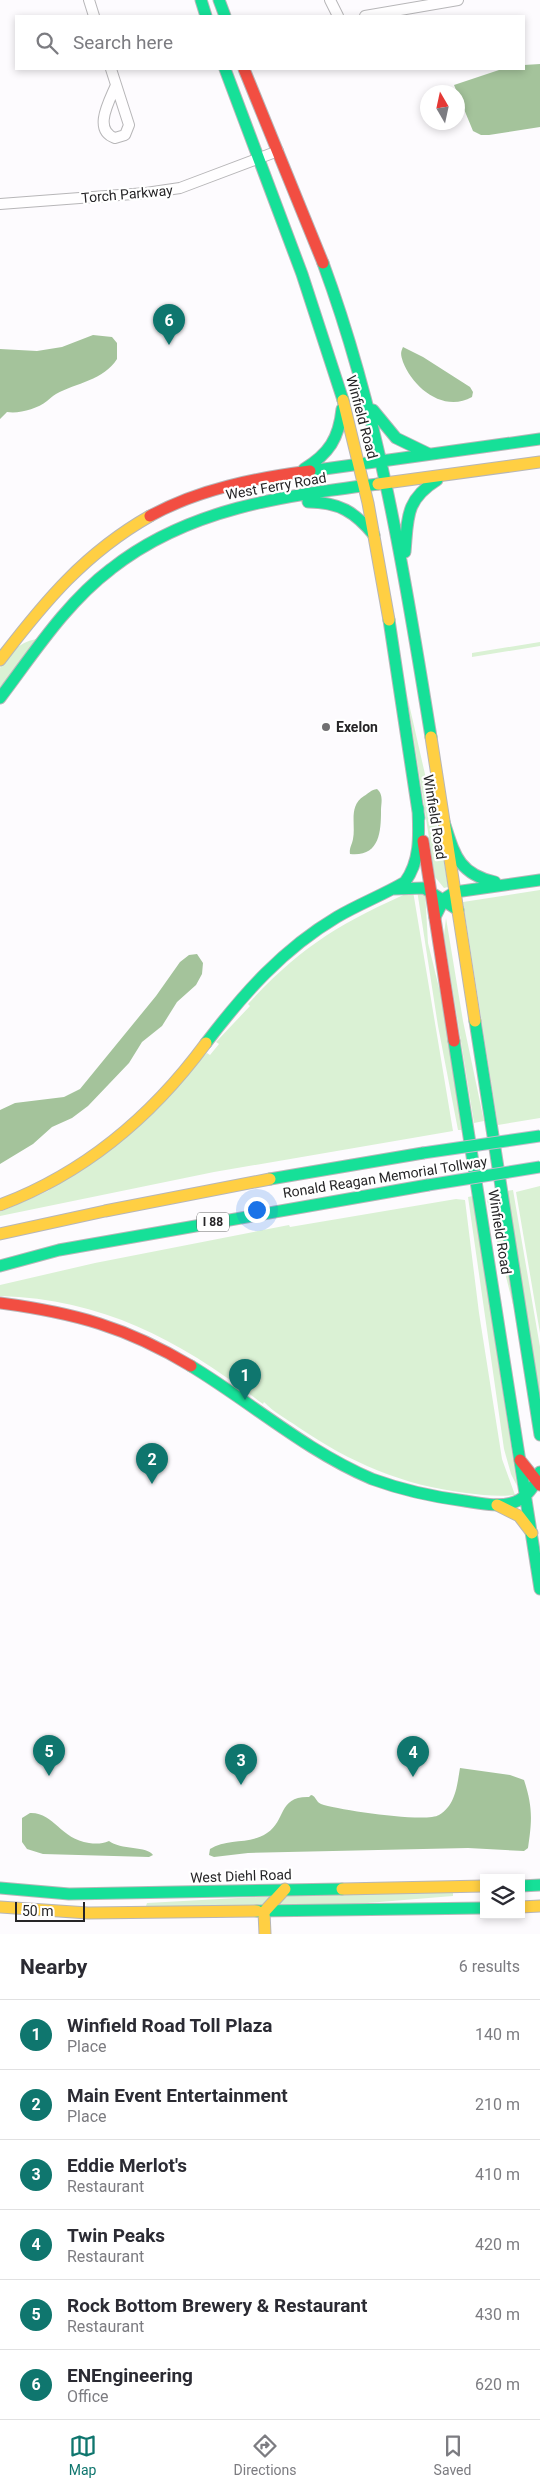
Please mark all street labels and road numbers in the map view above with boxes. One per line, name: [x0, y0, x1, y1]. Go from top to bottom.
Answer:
street label: Torch Parkway: [81, 182, 174, 206]
street label: Winfield Road: [343, 374, 381, 460]
street label: West Ferry Road: [225, 469, 327, 503]
street label: Winfield Road: [420, 773, 450, 861]
street label: Ronald Reagan Memorial Tollway: [282, 1153, 489, 1201]
street label: Winfield Road: [485, 1188, 515, 1276]
road number: I 88: [197, 1212, 229, 1232]
street label: West Diehl Road: [190, 1866, 292, 1886]

